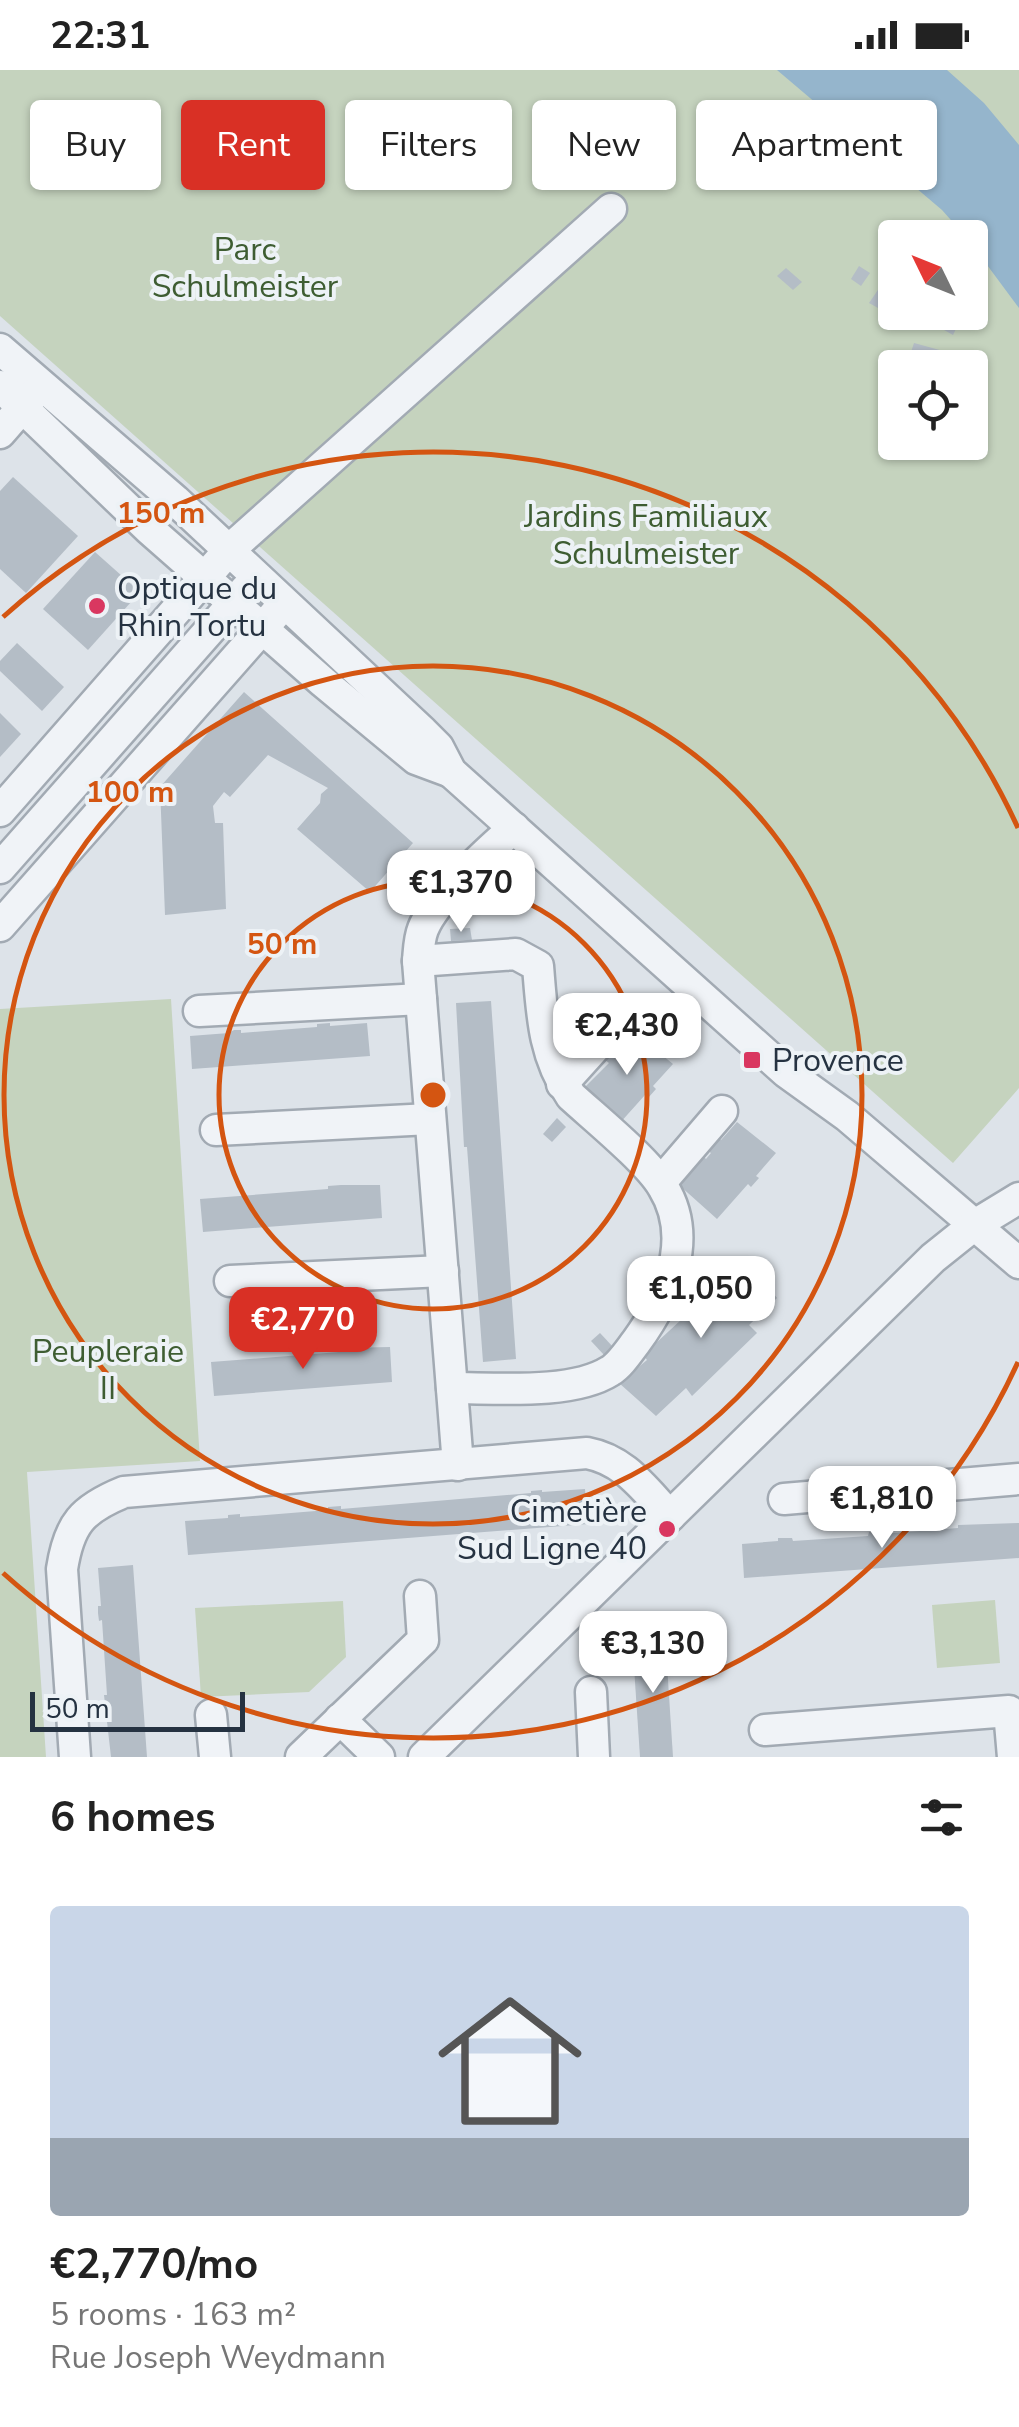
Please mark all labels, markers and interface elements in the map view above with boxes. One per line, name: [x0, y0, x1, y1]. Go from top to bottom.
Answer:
text: 22:31: [50, 10, 151, 61]
chip: Buy: [30, 100, 161, 190]
chip: Rent: [181, 100, 325, 190]
chip: Filters: [345, 100, 512, 190]
chip: New: [532, 100, 676, 190]
chip: Apartment: [696, 100, 937, 190]
north arrow: [878, 220, 988, 330]
map controls: [878, 220, 988, 460]
park label: Parc Schulmeister: [152, 228, 339, 308]
button: locate: [878, 350, 988, 460]
text: 150 m: [117, 493, 205, 534]
park label: Jardins Familiaux Schulmeister: [523, 495, 768, 575]
place label: Optique du Rhin Tortu: [117, 567, 277, 647]
marker: Optique du Rhin Tortu: [86, 595, 108, 617]
text: 100 m: [86, 772, 174, 813]
pin: €1,370: [380, 850, 542, 935]
text: €1,370: [409, 861, 513, 904]
text: 50 m: [247, 924, 317, 965]
pin: €2,430: [546, 993, 708, 1078]
text: €2,430: [575, 1004, 679, 1047]
place label: Provence: [772, 1039, 904, 1082]
marker: Provence: [741, 1049, 763, 1071]
centre of rings: [415, 1077, 451, 1113]
pin: €1,050: [620, 1256, 782, 1341]
text: €1,050: [649, 1267, 753, 1310]
pin: €2,770: [222, 1287, 384, 1372]
text: €2,770: [251, 1298, 355, 1341]
park label: Peupleraie II: [32, 1330, 184, 1410]
pin: €1,810: [801, 1466, 963, 1551]
text: €1,810: [830, 1477, 934, 1520]
place label: Cimetière Sud Ligne 40: [457, 1490, 647, 1570]
marker: Cimetière Sud Ligne 40: [656, 1518, 678, 1540]
pin: €3,130: [572, 1611, 734, 1696]
text: €3,130: [601, 1622, 705, 1665]
scale bar: [30, 1687, 245, 1732]
text: 50 m: [45, 1690, 110, 1728]
text: 6 homes: [50, 1789, 215, 1846]
icon: filters: [914, 1790, 969, 1845]
icon: home: [420, 1971, 600, 2151]
text: €2,770/mo: [50, 2236, 258, 2293]
text: 5 rooms · 163 m²: [50, 2293, 296, 2336]
text: Rue Joseph Weydmann: [50, 2336, 386, 2379]

